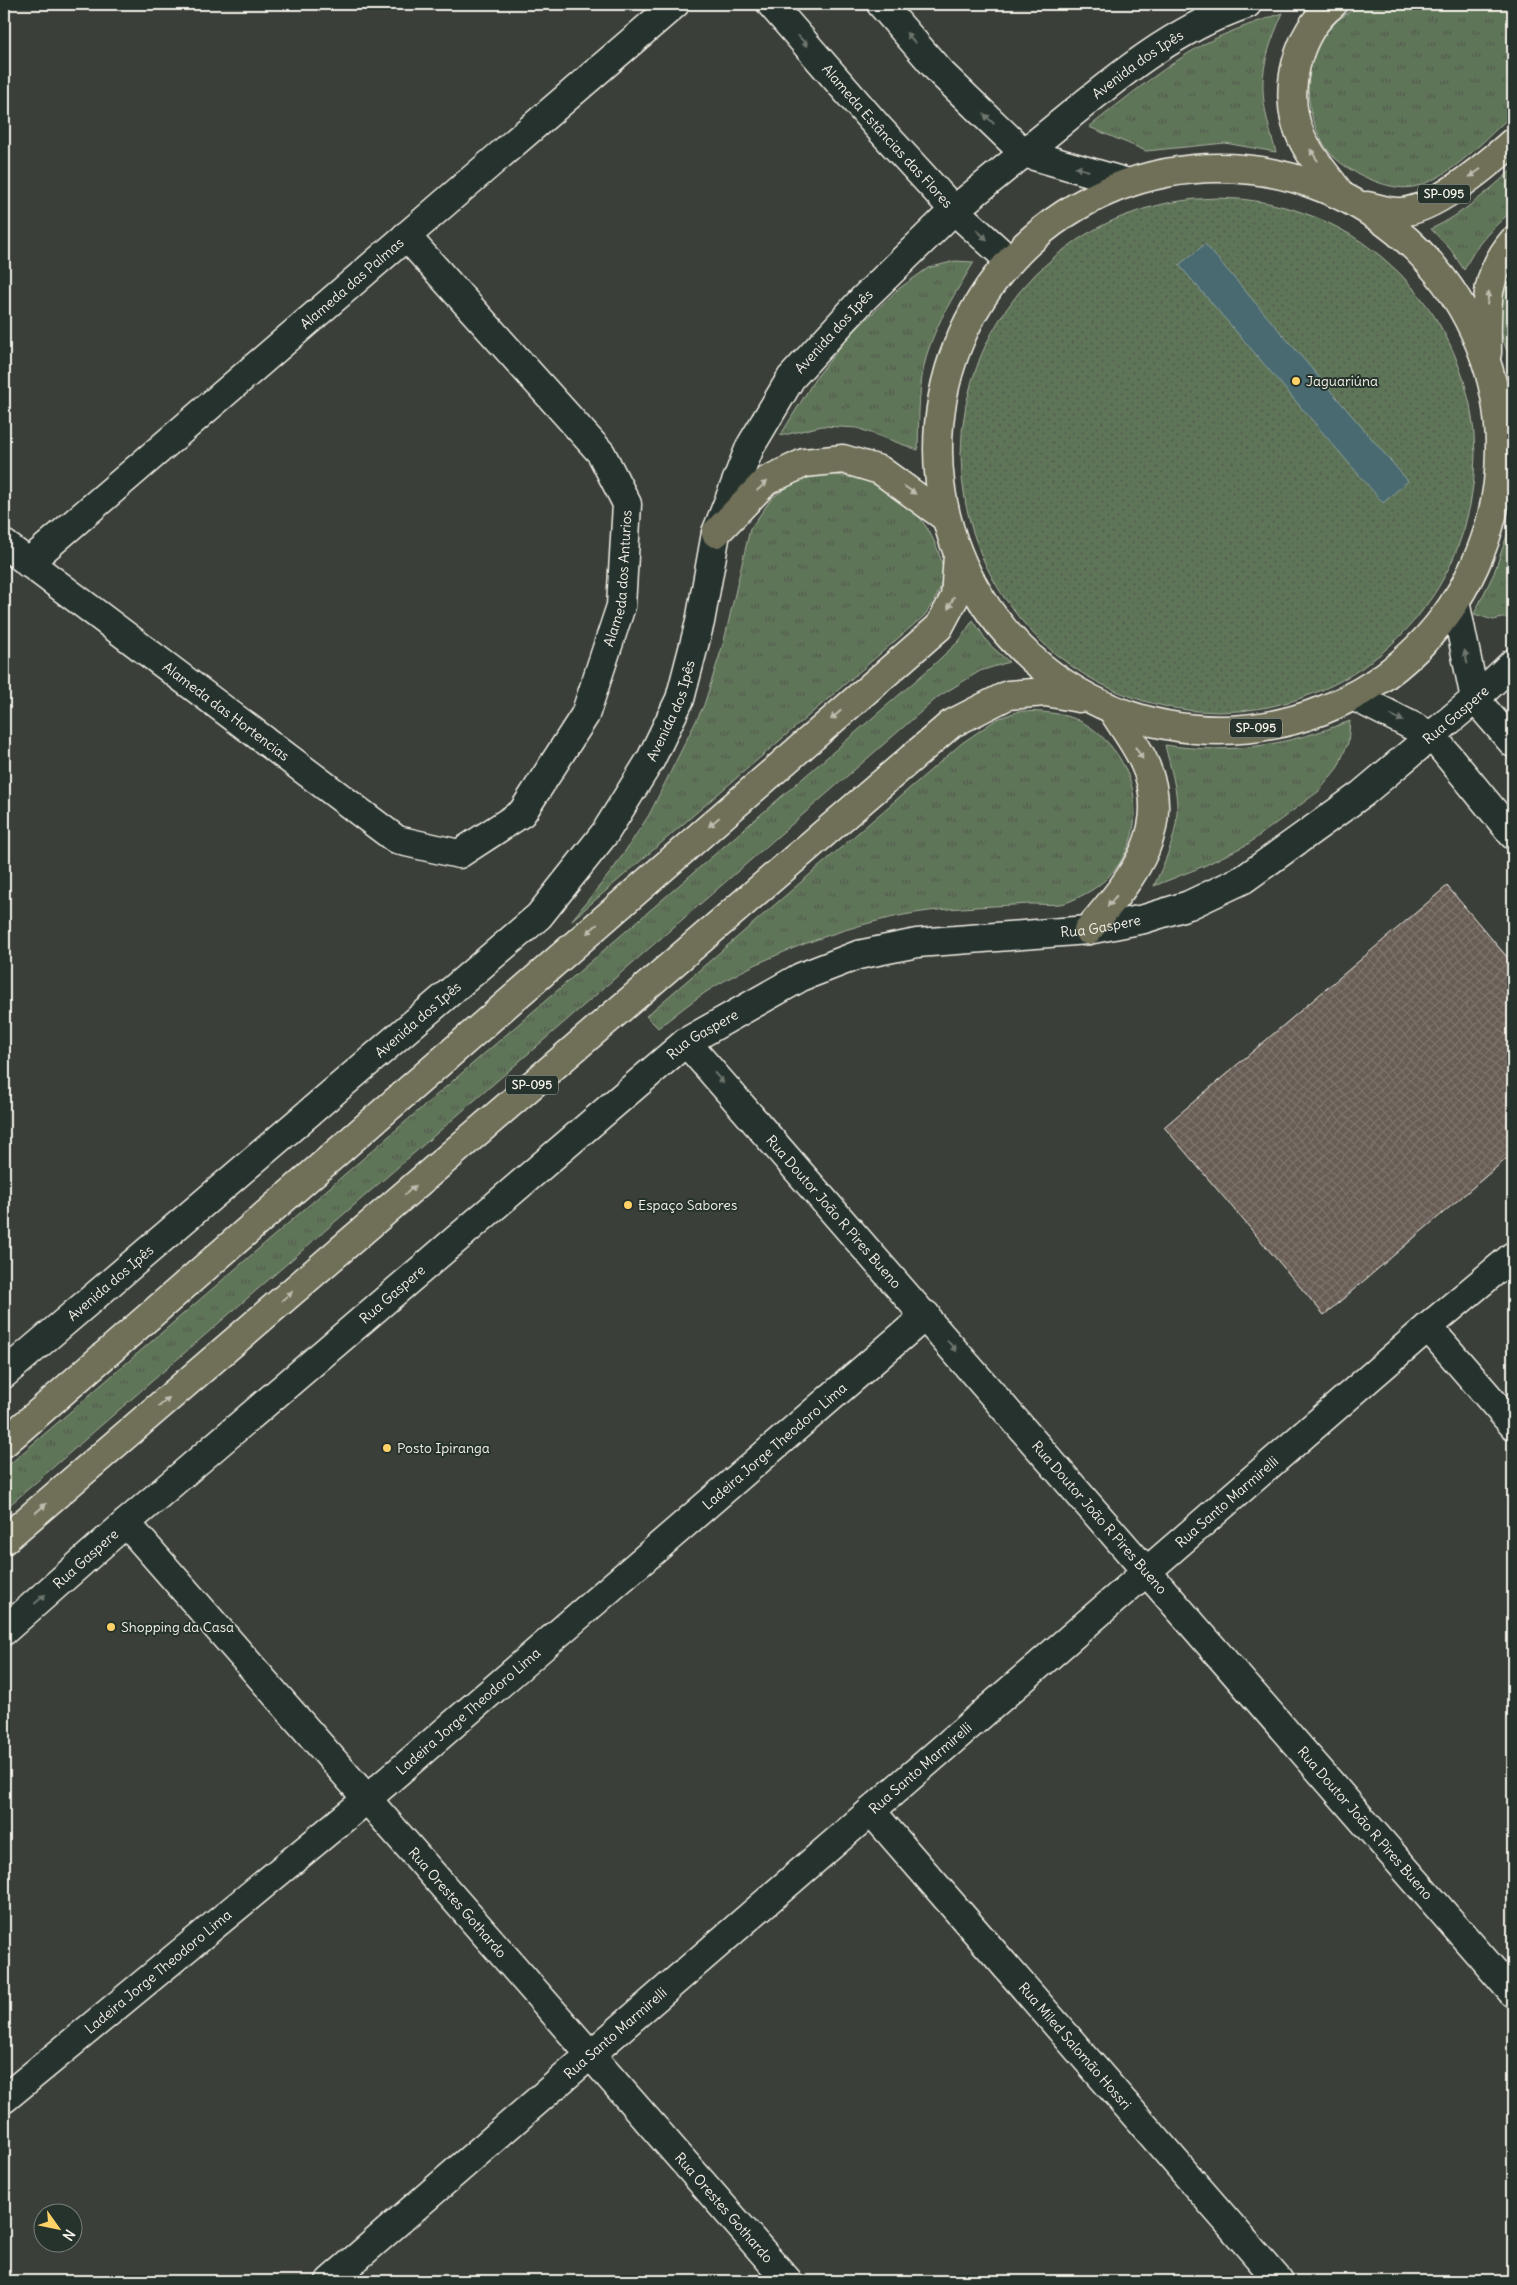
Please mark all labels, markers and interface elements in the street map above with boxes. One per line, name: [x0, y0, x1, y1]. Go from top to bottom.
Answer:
street label: Avenida dos Ipês: [1088, 26, 1187, 103]
one-way arrow: [906, 32, 917, 45]
one-way arrow: [797, 34, 808, 47]
street label: Alameda Estâncias das Flores: [818, 60, 957, 212]
one-way arrow: [984, 113, 996, 125]
one-way arrow: [1309, 149, 1318, 162]
one-way arrow: [1074, 165, 1089, 173]
one-way arrow: [1469, 168, 1482, 178]
road number: SP-095: [1418, 184, 1470, 203]
one-way arrow: [976, 229, 988, 241]
street label: Alameda das Palmas: [296, 233, 407, 333]
street label: Avenida dos Ipês: [791, 285, 877, 377]
one-way arrow: [1485, 290, 1493, 306]
place label: Jaguariúna: [1306, 372, 1378, 390]
marker: Jaguariúna: [1290, 375, 1302, 387]
one-way arrow: [756, 480, 768, 491]
one-way arrow: [903, 485, 916, 496]
street label: Alameda dos Anturios: [599, 509, 636, 649]
one-way arrow: [947, 596, 955, 610]
one-way arrow: [1462, 649, 1470, 665]
street label: Alameda das Hortencias: [159, 658, 293, 765]
street label: Avenida dos Ipês: [642, 658, 699, 764]
street label: Rua Gaspere: [1419, 682, 1492, 748]
one-way arrow: [831, 709, 843, 721]
one-way arrow: [1390, 714, 1404, 722]
road number: SP-095: [1230, 718, 1282, 738]
one-way arrow: [1134, 746, 1143, 759]
one-way arrow: [708, 816, 720, 827]
one-way arrow: [1107, 895, 1118, 908]
street label: Rua Gaspere: [1060, 911, 1142, 941]
one-way arrow: [586, 923, 598, 935]
street label: Avenida dos Ipês: [371, 978, 465, 1061]
street label: Rua Gaspere: [663, 1005, 741, 1064]
one-way arrow: [713, 1072, 724, 1085]
road number: SP-095: [506, 1076, 558, 1094]
street label: Rua Doutor João R Pires Bueno: [762, 1131, 905, 1292]
one-way arrow: [404, 1185, 416, 1196]
place label: Espaço Sabores: [638, 1196, 737, 1214]
marker: Espaço Sabores: [622, 1199, 634, 1211]
street label: Avenida dos Ipês: [64, 1241, 157, 1325]
street label: Rua Gaspere: [356, 1261, 429, 1328]
one-way arrow: [281, 1291, 293, 1302]
one-way arrow: [947, 1339, 958, 1352]
street label: Ladeira Jorge Theodoro Lima: [699, 1379, 850, 1514]
one-way arrow: [157, 1396, 169, 1408]
street label: Rua Doutor João R Pires Bueno: [1028, 1437, 1171, 1598]
place label: Posto Ipiranga: [397, 1439, 490, 1457]
marker: Posto Ipiranga: [381, 1442, 393, 1454]
street label: Rua Santo Marmirelli: [1172, 1452, 1282, 1551]
one-way arrow: [34, 1503, 47, 1514]
street label: Rua Gaspere: [49, 1525, 122, 1592]
one-way arrow: [34, 1593, 46, 1605]
place label: Shopping da Casa: [121, 1618, 234, 1636]
marker: Shopping da Casa: [105, 1621, 117, 1633]
street label: Ladeira Jorge Theodoro Lima: [392, 1644, 544, 1779]
street label: Rua Santo Marmirelli: [865, 1718, 976, 1818]
street label: Rua Doutor João R Pires Bueno: [1294, 1743, 1437, 1903]
street label: Rua Orestes Gothardo: [405, 1844, 511, 1962]
street label: Ladeira Jorge Theodoro Lima: [81, 1906, 235, 2038]
street label: Rua Miled Salomão Hossri: [1015, 1978, 1135, 2113]
street label: Rua Santo Marmirelli: [560, 1983, 671, 2083]
street label: Rua Orestes Gothardo: [671, 2149, 777, 2267]
north arrow: [32, 2202, 82, 2252]
text: N: [59, 2226, 79, 2244]

